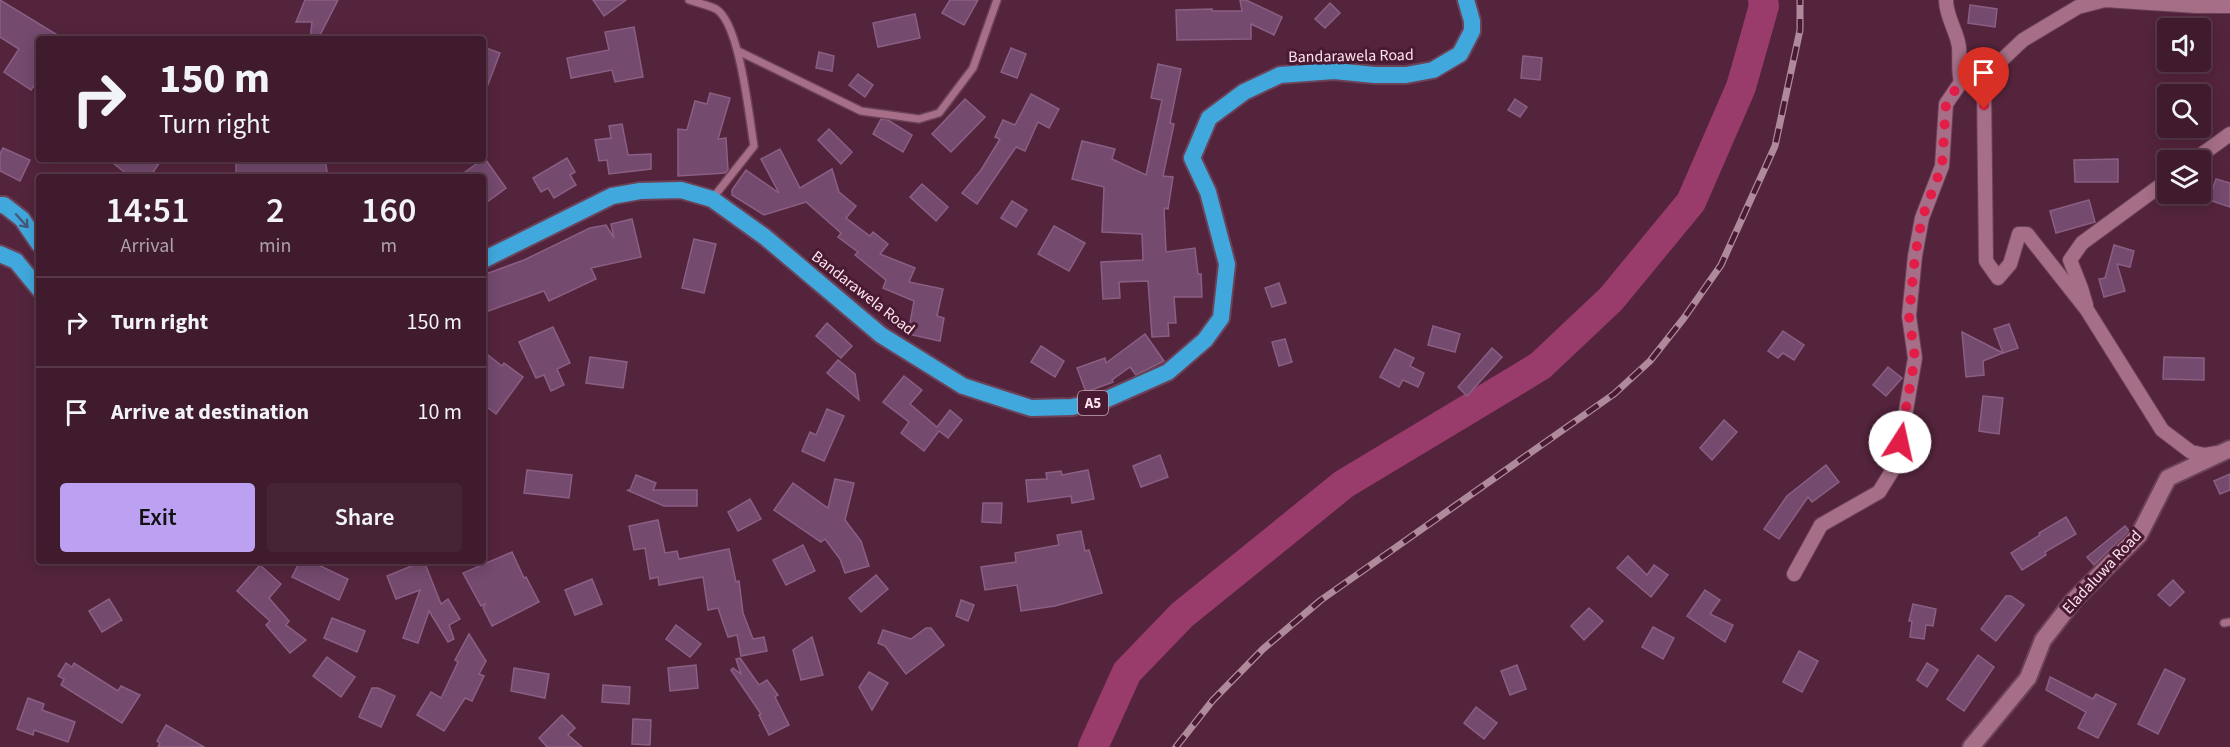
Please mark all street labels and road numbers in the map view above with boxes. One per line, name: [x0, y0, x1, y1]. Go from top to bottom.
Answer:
street label: Bandarawela Road: [1288, 44, 1414, 68]
street label: Bandarawela Road: [807, 246, 919, 340]
road number: A5: [1078, 391, 1108, 415]
street label: Eladaluwa Road: [2057, 525, 2147, 619]

